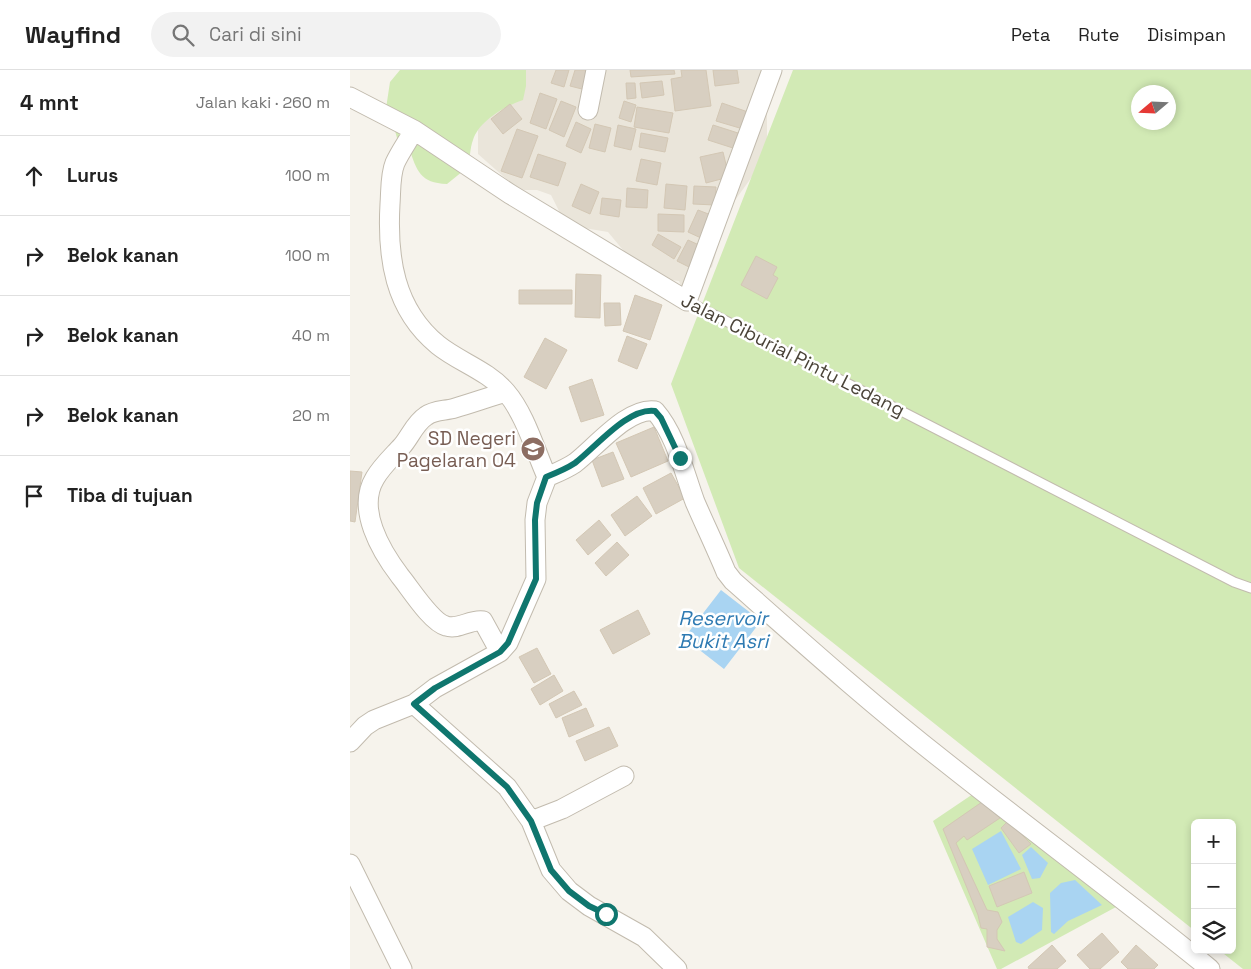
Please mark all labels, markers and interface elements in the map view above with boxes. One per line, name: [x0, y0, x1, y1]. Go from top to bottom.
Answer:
search box: [151, 12, 501, 57]
text: Wayfind: [25, 19, 121, 50]
icon: search: [169, 21, 197, 49]
text: Cari di sini: [209, 22, 302, 47]
text: Peta: [1011, 23, 1050, 46]
text: Rute: [1078, 23, 1119, 46]
text: Disimpan: [1147, 23, 1226, 46]
north arrow: [1131, 85, 1176, 130]
text: 4 mnt: [20, 89, 79, 116]
text: Jalan kaki · 260 m: [196, 92, 330, 113]
icon: ahead: [20, 162, 48, 190]
text: Lurus: [67, 163, 118, 188]
text: 100 m: [285, 165, 330, 186]
icon: right: [20, 242, 48, 270]
text: Belok kanan: [67, 243, 179, 268]
text: 100 m: [285, 245, 330, 266]
street label: Jalan Ciburial Pintu Ledang: [677, 288, 909, 422]
icon: right: [20, 322, 48, 350]
text: Belok kanan: [67, 323, 179, 348]
text: 40 m: [292, 325, 330, 346]
icon: right: [20, 402, 48, 430]
text: Belok kanan: [67, 403, 179, 428]
text: 20 m: [292, 405, 330, 426]
place label: SD Negeri Pagelaran 04: [397, 426, 516, 473]
school or university icon: SD Negeri Pagelaran 04: [520, 436, 546, 462]
route end: [669, 447, 692, 470]
icon: arrive: [20, 482, 48, 510]
text: Tiba di tujuan: [67, 483, 193, 508]
water label: Reservoir Bukit Asri: [678, 605, 770, 654]
map controls: [1191, 819, 1236, 954]
button: +: [1191, 819, 1236, 864]
button: −: [1191, 864, 1236, 909]
route start: [595, 903, 618, 926]
button: layers: [1191, 909, 1236, 954]

